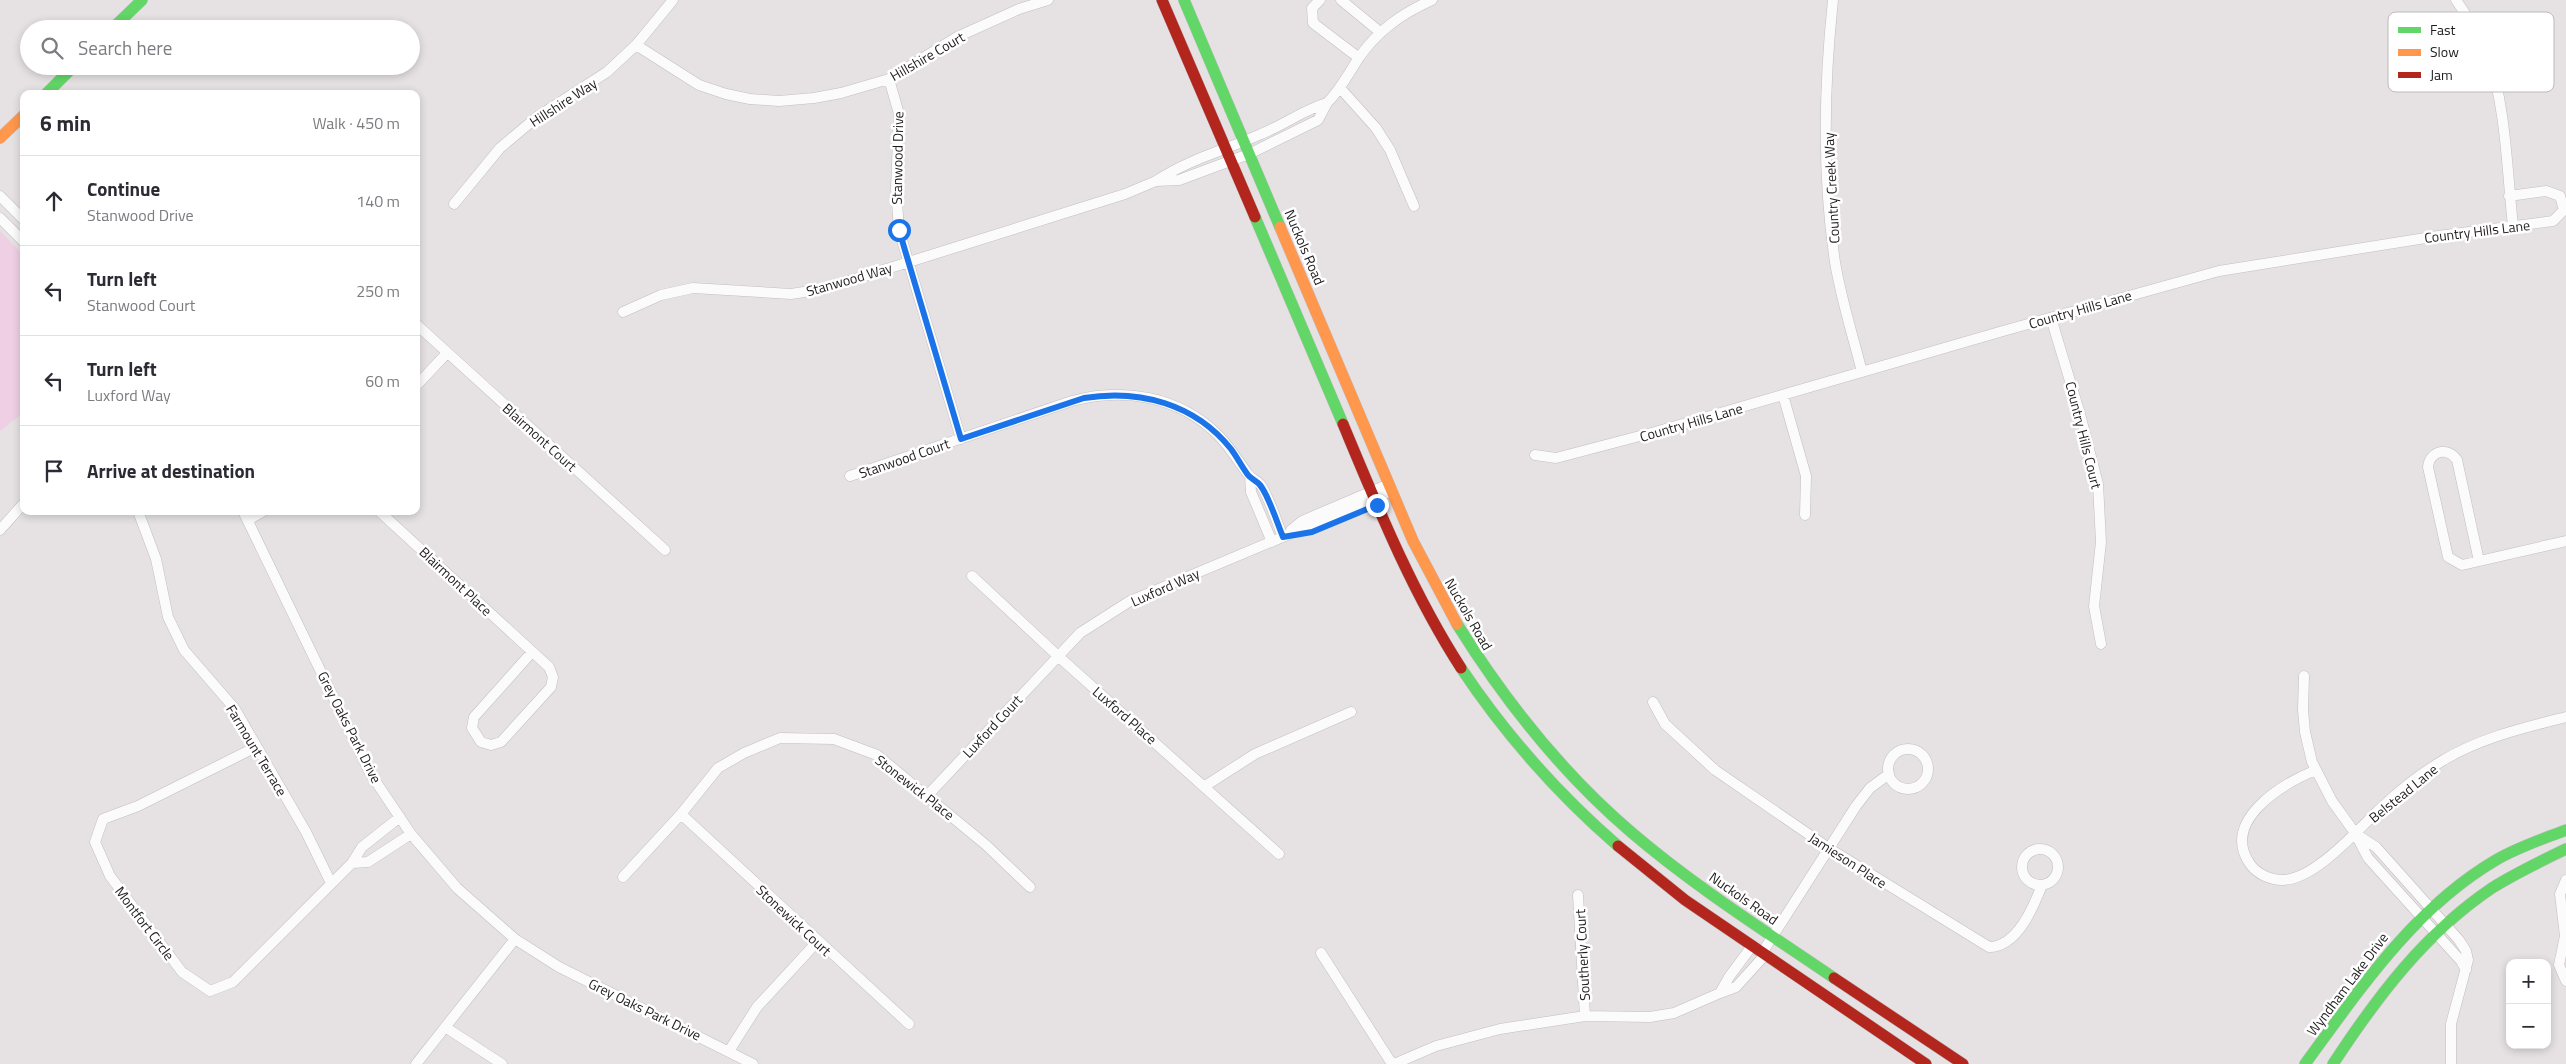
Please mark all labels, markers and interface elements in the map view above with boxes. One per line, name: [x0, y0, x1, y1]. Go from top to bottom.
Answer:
legend: [2388, 12, 2554, 92]
text: Fast: [2430, 19, 2455, 40]
search box: [20, 20, 420, 75]
street label: Hillshire Court: [886, 26, 968, 86]
text: Search here: [78, 33, 172, 62]
icon: search: [38, 34, 66, 62]
text: Slow: [2430, 41, 2459, 62]
text: Jam: [2430, 64, 2453, 85]
street label: Hillshire Way: [525, 72, 601, 132]
text: 6 min: [40, 107, 91, 139]
text: Walk · 450 m: [312, 111, 400, 135]
street label: Stanwood Drive: [886, 111, 908, 205]
street label: Country Creek Way: [1818, 132, 1844, 244]
text: Continue: [87, 174, 160, 203]
icon: ahead: [40, 187, 68, 215]
text: 140 m: [356, 189, 400, 213]
text: Stanwood Drive: [87, 203, 194, 227]
street label: Nuckols Road: [1280, 206, 1330, 288]
street label: Country Hills Lane: [2423, 214, 2531, 248]
route start: [888, 219, 911, 242]
street label: Stanwood Way: [804, 257, 895, 301]
text: Turn left: [87, 264, 157, 293]
icon: left: [40, 277, 68, 305]
text: 250 m: [356, 279, 400, 303]
street label: Country Hills Lane: [2026, 284, 2134, 334]
text: Stanwood Court: [87, 293, 195, 317]
text: Turn left: [87, 354, 157, 383]
icon: left: [40, 367, 68, 395]
text: 60 m: [365, 369, 400, 393]
street label: Country Hills Court: [2061, 379, 2108, 491]
text: Luxford Way: [87, 383, 171, 407]
street label: Country Hills Lane: [1637, 397, 1745, 447]
street label: Blairmont Court: [498, 398, 582, 476]
street label: Stanwood Court: [856, 433, 952, 483]
text: Arrive at destination: [87, 456, 255, 485]
icon: arrive: [40, 457, 68, 485]
route end: [1366, 494, 1389, 517]
street label: Blairmont Place: [415, 542, 497, 620]
street label: Luxford Way: [1127, 562, 1203, 612]
street label: Nuckols Road: [1440, 574, 1498, 654]
street label: Grey Oaks Park Drive: [313, 667, 387, 787]
street label: Luxford Place: [1088, 681, 1162, 749]
street label: Luxford Court: [957, 690, 1027, 762]
street label: Farmount Terrace: [221, 700, 293, 800]
street label: Stonewick Place: [871, 749, 959, 825]
street label: Belstead Lane: [2364, 759, 2442, 827]
street label: Jamieson Place: [1805, 827, 1891, 893]
street label: Nuckols Road: [1705, 866, 1783, 930]
street label: Stonewick Court: [752, 880, 836, 960]
street label: Montfort Circle: [110, 882, 180, 964]
street label: Southerly Court: [1569, 908, 1595, 1001]
street label: Wyndham Lake Drive: [2301, 928, 2393, 1040]
map controls: [2506, 959, 2551, 1049]
button: +: [2506, 959, 2551, 1004]
street label: Grey Oaks Park Drive: [585, 973, 705, 1045]
button: −: [2506, 1004, 2551, 1049]

